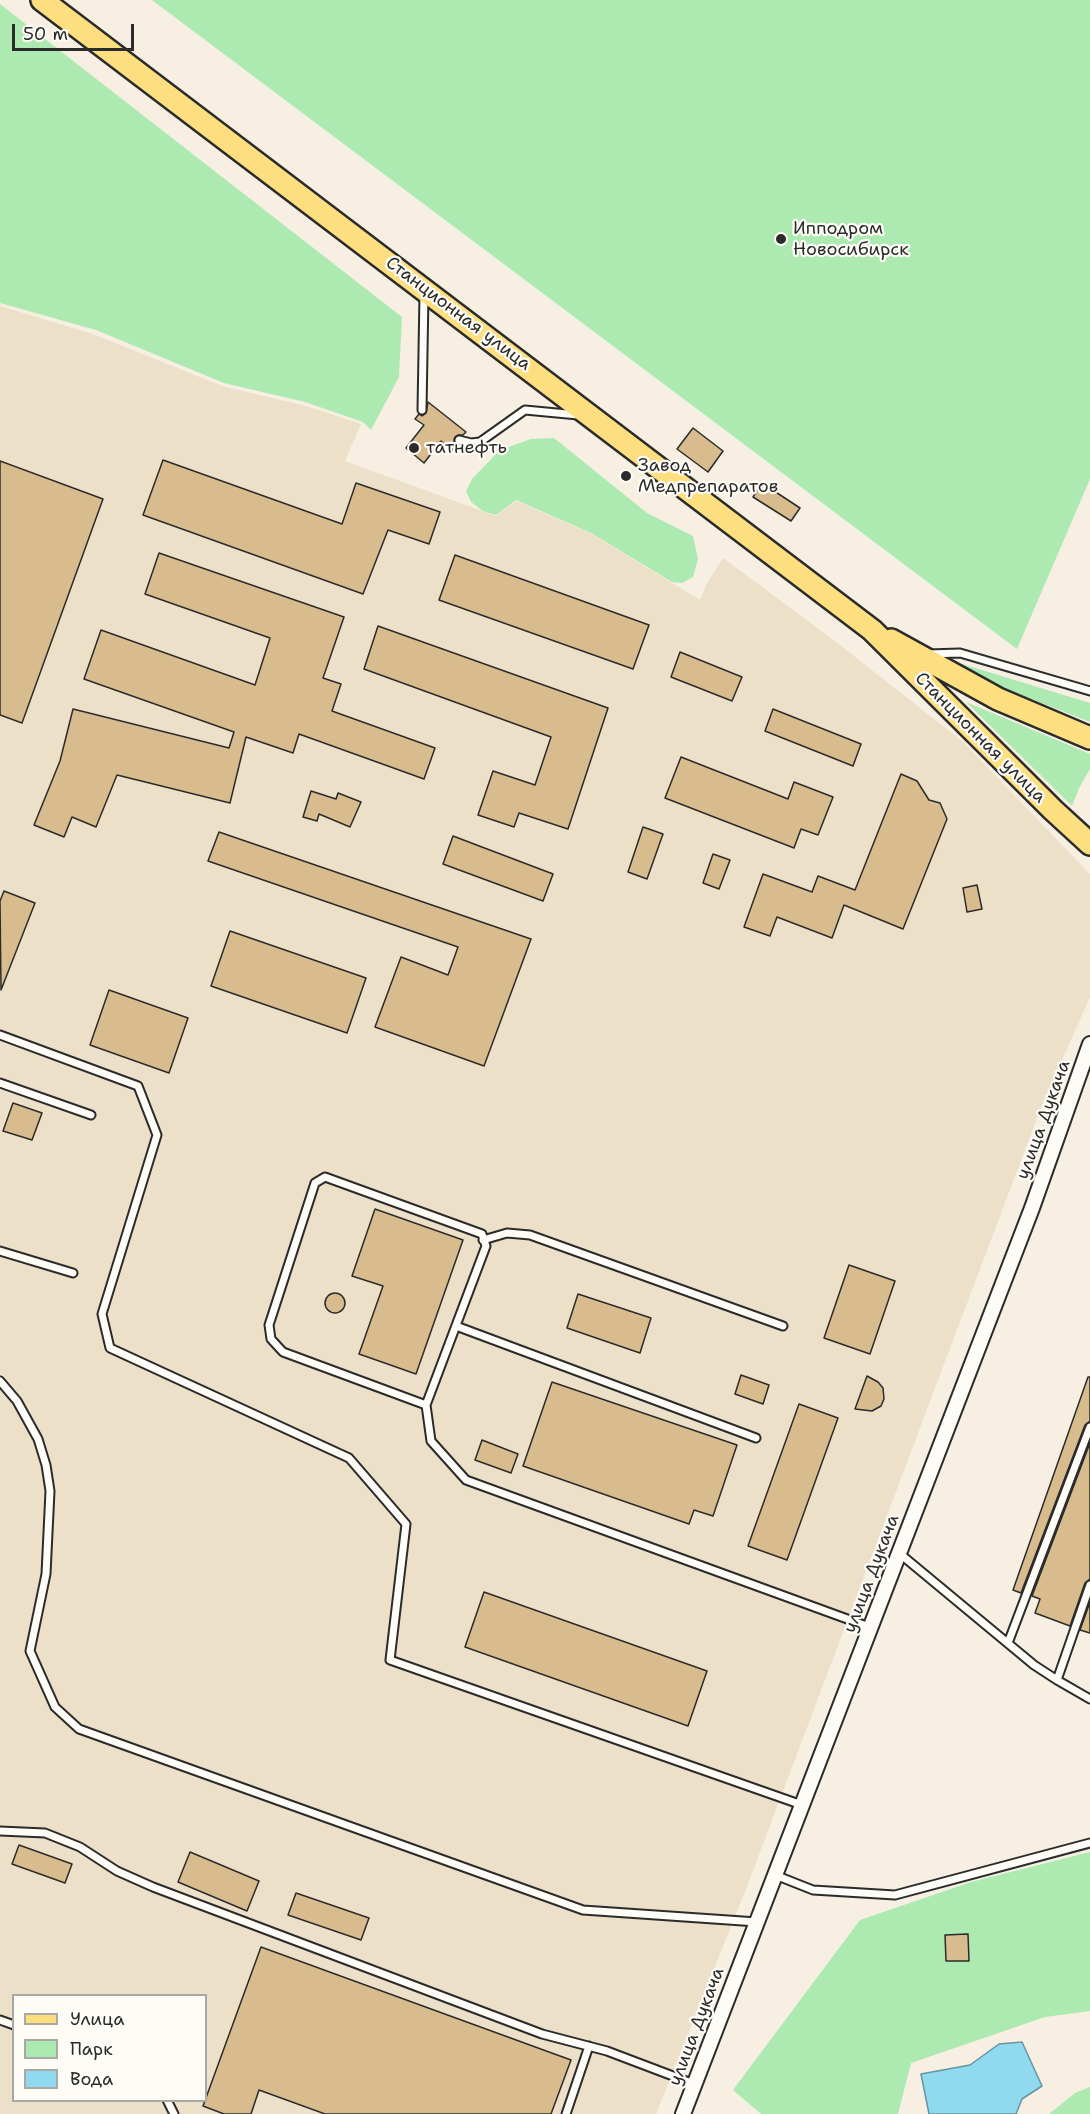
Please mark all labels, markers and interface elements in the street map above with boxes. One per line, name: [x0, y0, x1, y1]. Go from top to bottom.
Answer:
scale bar: [15, 12, 136, 50]
text: 50 m: [23, 22, 68, 46]
place label: Ипподром Новосибирск: [793, 218, 909, 260]
marker: Ипподром Новосибирск: [774, 232, 788, 246]
street label: Станционная улица: [381, 252, 535, 376]
place label: татнефть: [426, 437, 507, 459]
marker: татнефть: [407, 441, 421, 455]
place label: Завод Медпрепаратов: [638, 455, 778, 498]
marker: Завод Медпрепаратов: [619, 469, 633, 483]
street label: Станционная улица: [910, 668, 1050, 808]
street label: улица Дукача: [1012, 1058, 1076, 1182]
street label: улица Дукача: [840, 1512, 904, 1636]
street label: улица Дукача: [665, 1965, 729, 2089]
legend: [12, 1994, 207, 2102]
text: Улица: [70, 2007, 124, 2031]
text: Парк: [70, 2037, 113, 2061]
text: Вода: [70, 2067, 113, 2091]

